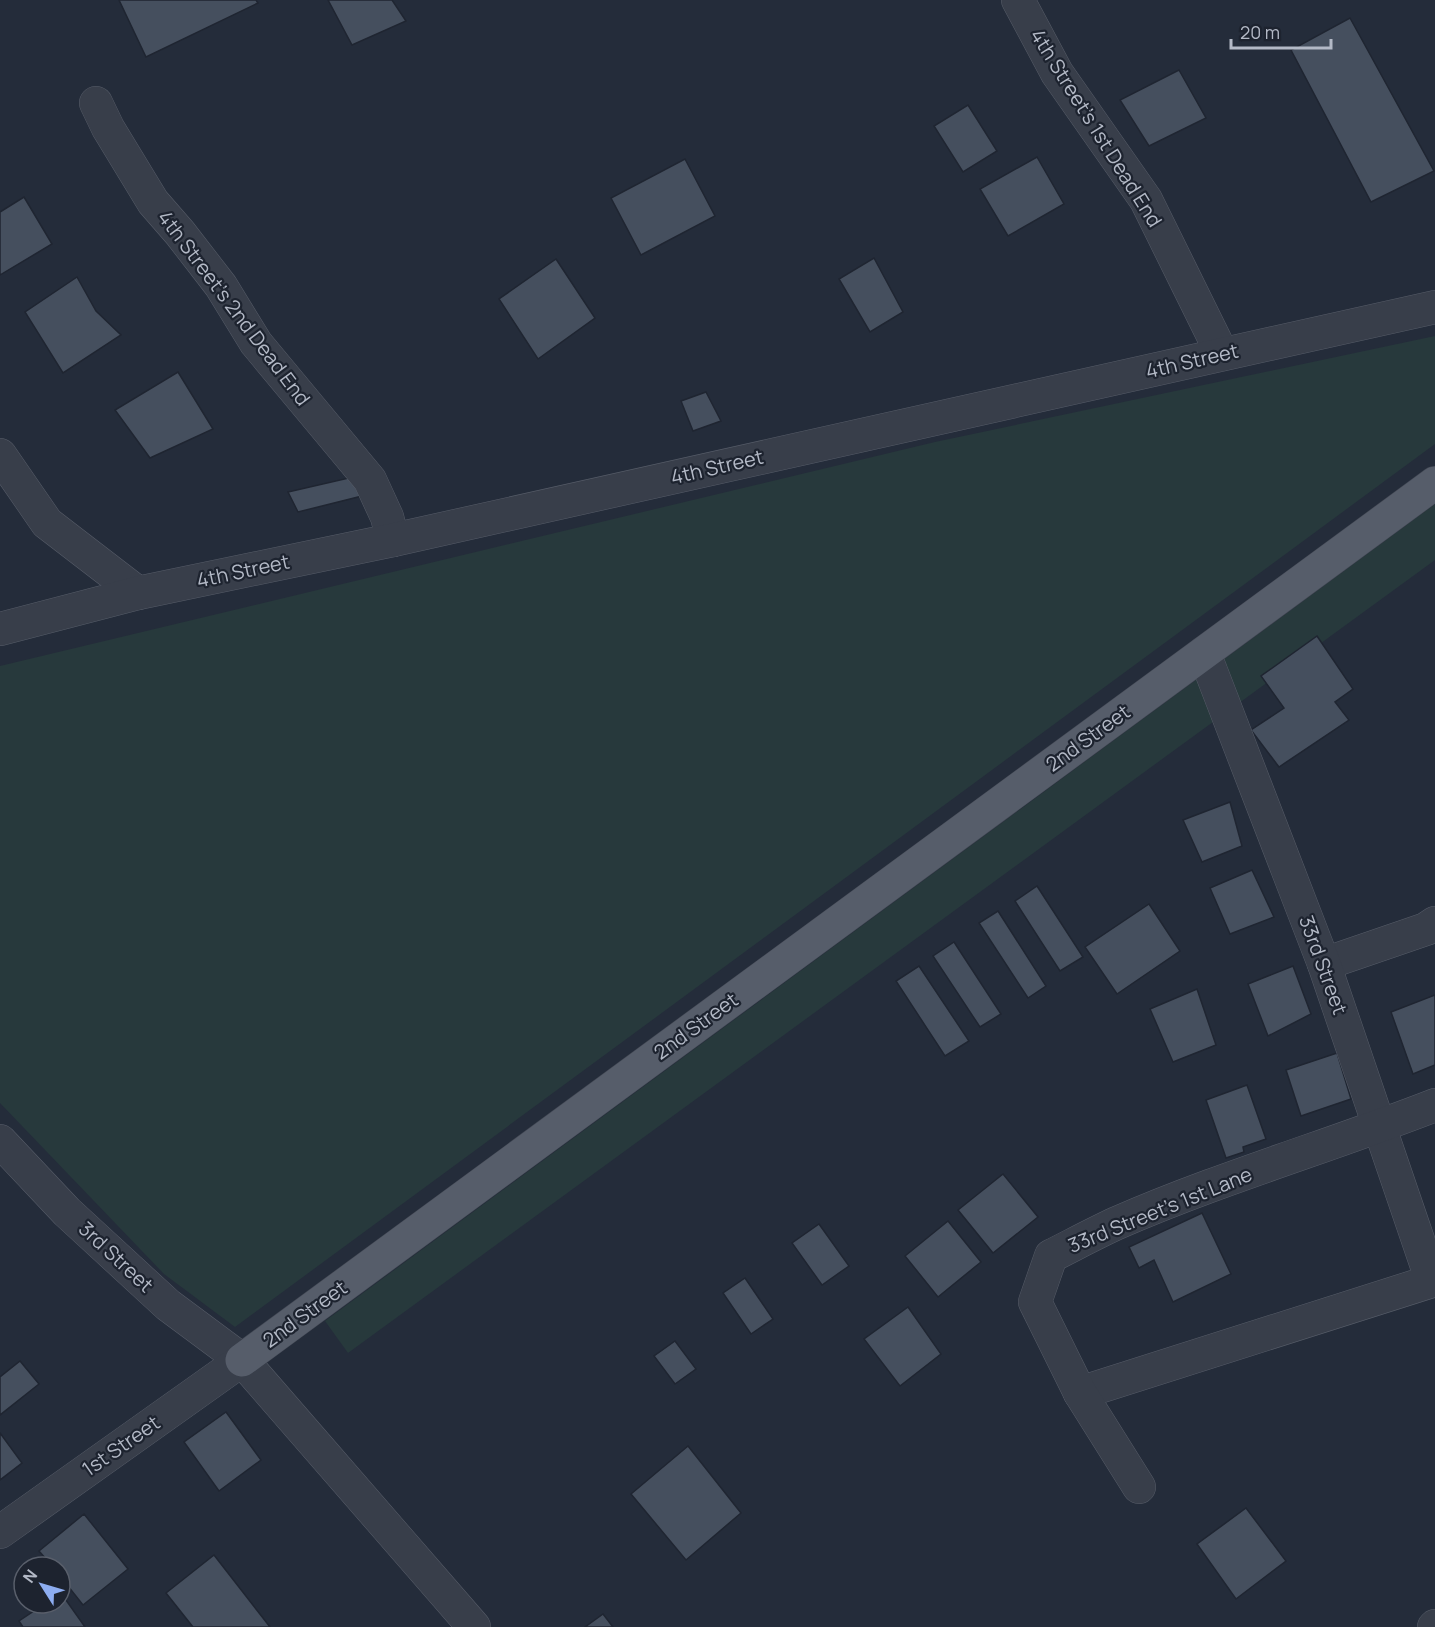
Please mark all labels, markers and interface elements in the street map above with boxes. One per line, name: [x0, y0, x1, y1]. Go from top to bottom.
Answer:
scale bar: [1231, 12, 1332, 50]
text: 20 m: [1240, 20, 1280, 44]
street label: 4th Street's 1st Dead End: [1024, 23, 1169, 232]
street label: 4th Street's 2nd Dead End: [152, 205, 317, 411]
street label: 4th Street: [1143, 337, 1241, 384]
street label: 4th Street: [668, 443, 766, 490]
street label: 4th Street: [194, 547, 292, 594]
street label: 2nd Street: [1040, 698, 1135, 777]
street label: 33rd Street: [1293, 911, 1354, 1018]
street label: 2nd Street: [648, 986, 743, 1065]
street label: 33rd Street's 1st Lane: [1064, 1160, 1256, 1259]
street label: 3rd Street: [73, 1215, 159, 1298]
street label: 2nd Street: [257, 1274, 352, 1353]
street label: 1st Street: [76, 1409, 165, 1482]
north arrow: [12, 1555, 72, 1615]
text: N: [18, 1565, 42, 1587]

